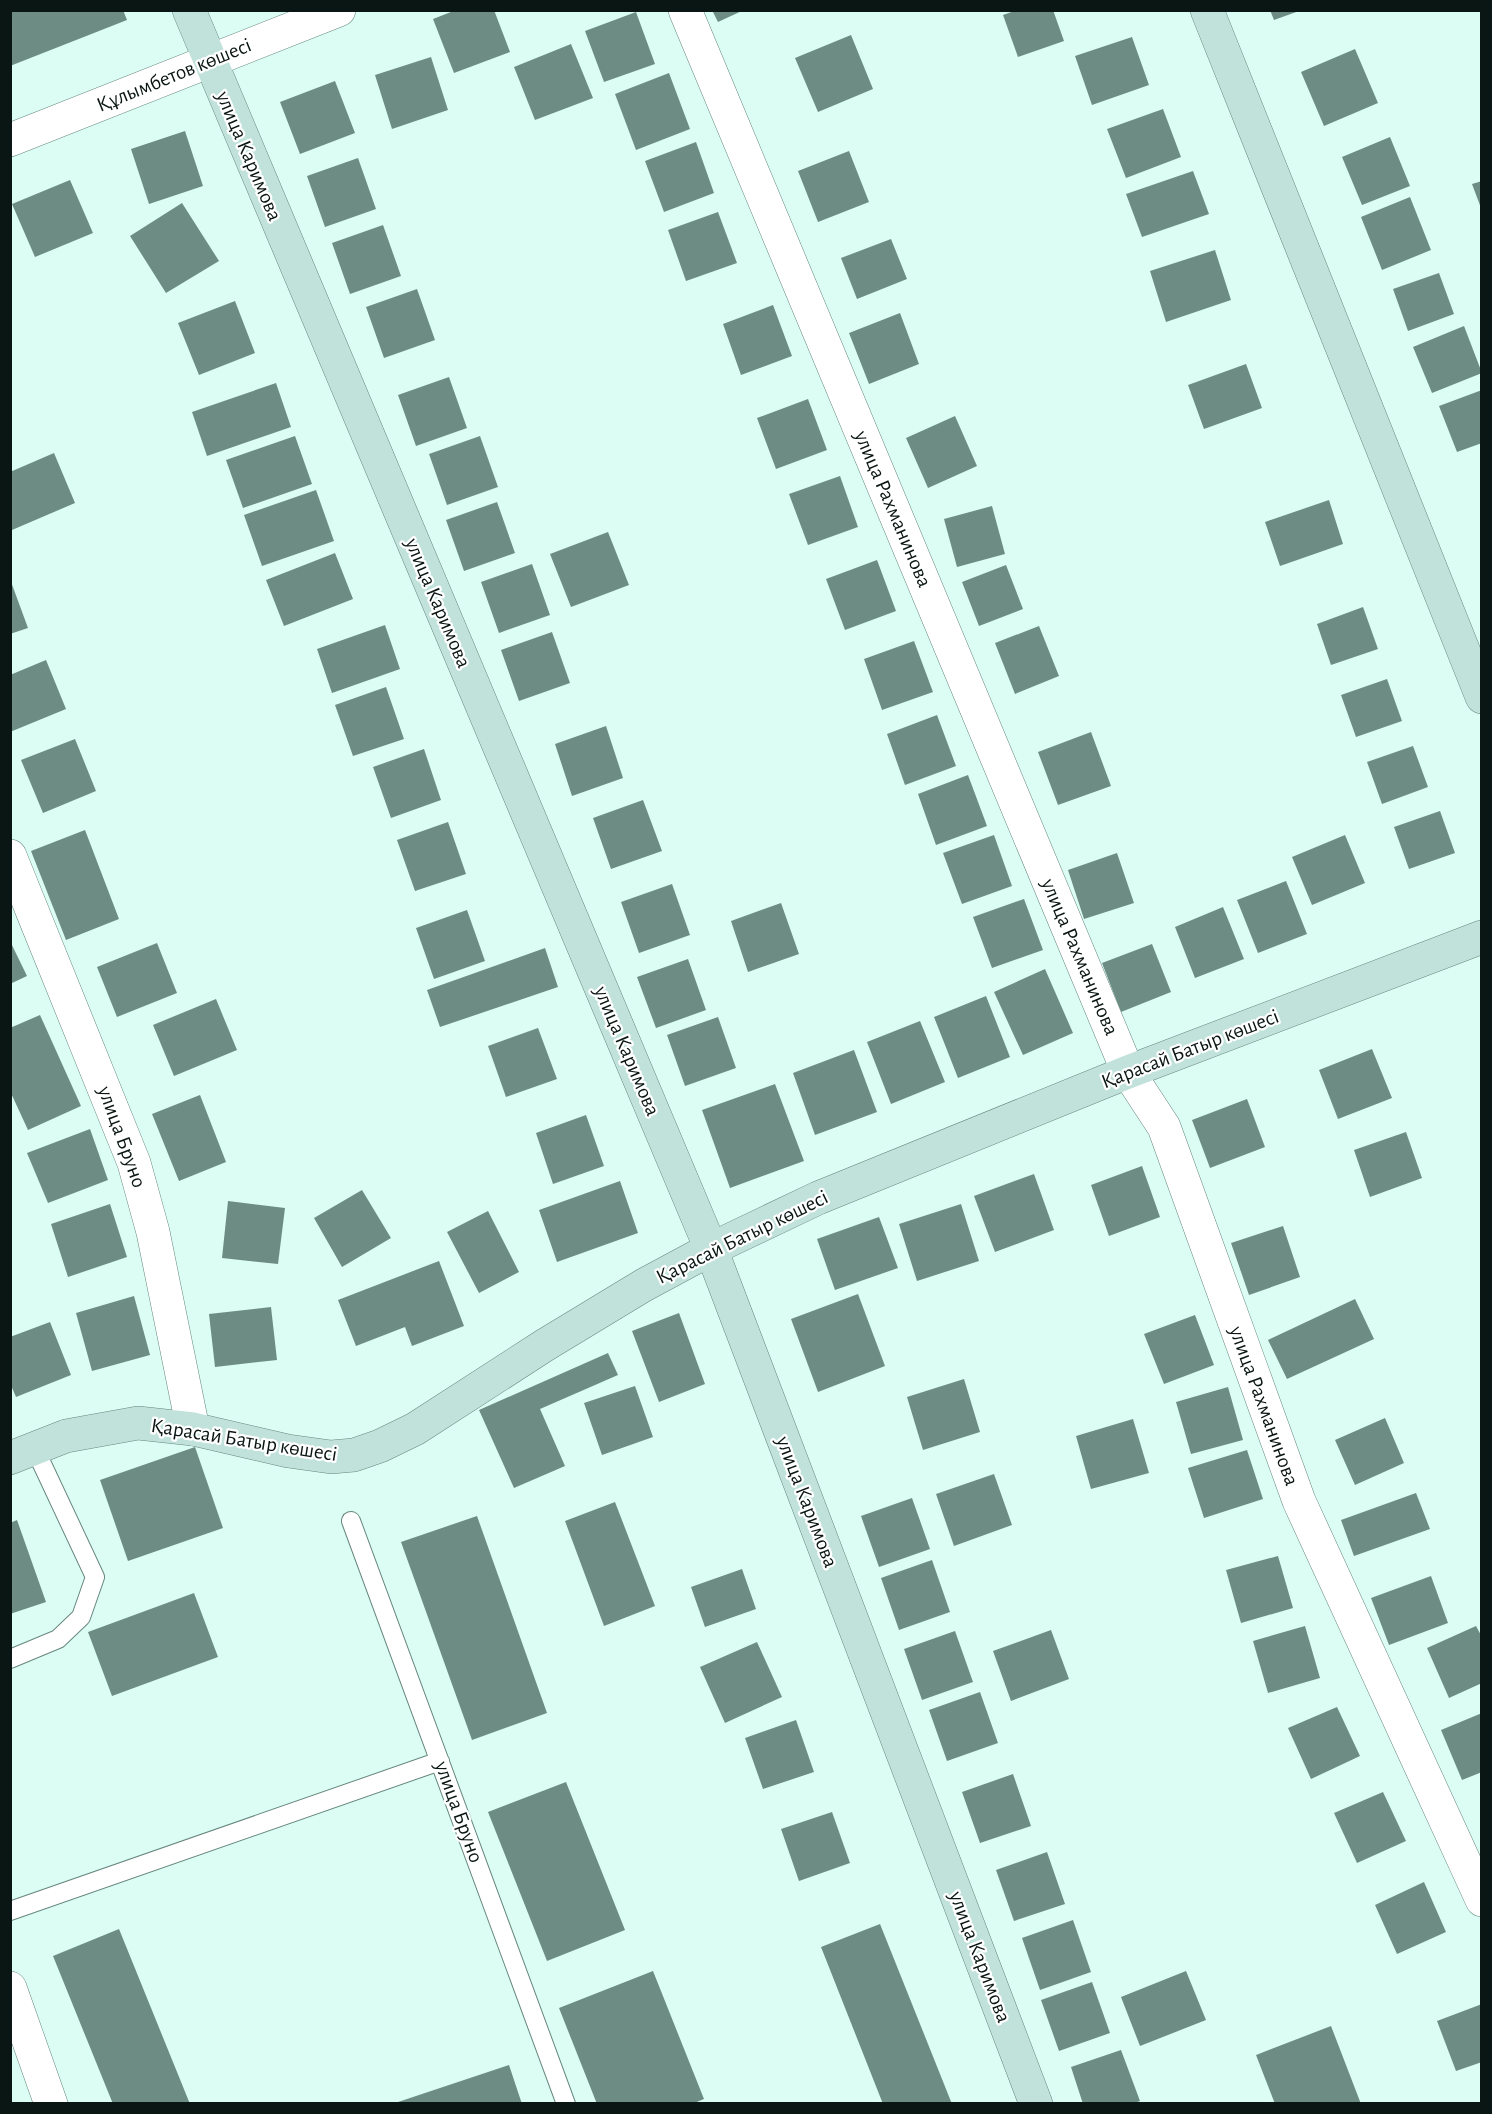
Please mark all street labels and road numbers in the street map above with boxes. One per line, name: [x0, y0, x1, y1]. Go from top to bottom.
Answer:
street label: Құлымбетов көшесі: [94, 34, 254, 116]
street label: улица Каримова: [212, 87, 286, 224]
street label: улица Рахманинова: [850, 427, 936, 591]
street label: улица Каримова: [401, 534, 475, 671]
street label: улица Рахманинова: [1037, 875, 1123, 1039]
street label: улица Каримова: [590, 982, 664, 1119]
street label: Қарасай Батыр көшесі: [1098, 1005, 1282, 1093]
street label: улица Бруно: [94, 1083, 150, 1190]
street label: Қарасай Батыр көшесі: [653, 1186, 831, 1288]
street label: улица Рахманинова: [1225, 1323, 1303, 1489]
street label: Қарасай Батыр көшесі: [149, 1415, 339, 1465]
street label: улица Каримова: [772, 1433, 842, 1571]
street label: улица Бруно: [431, 1758, 487, 1865]
street label: улица Каримова: [945, 1888, 1015, 2026]

